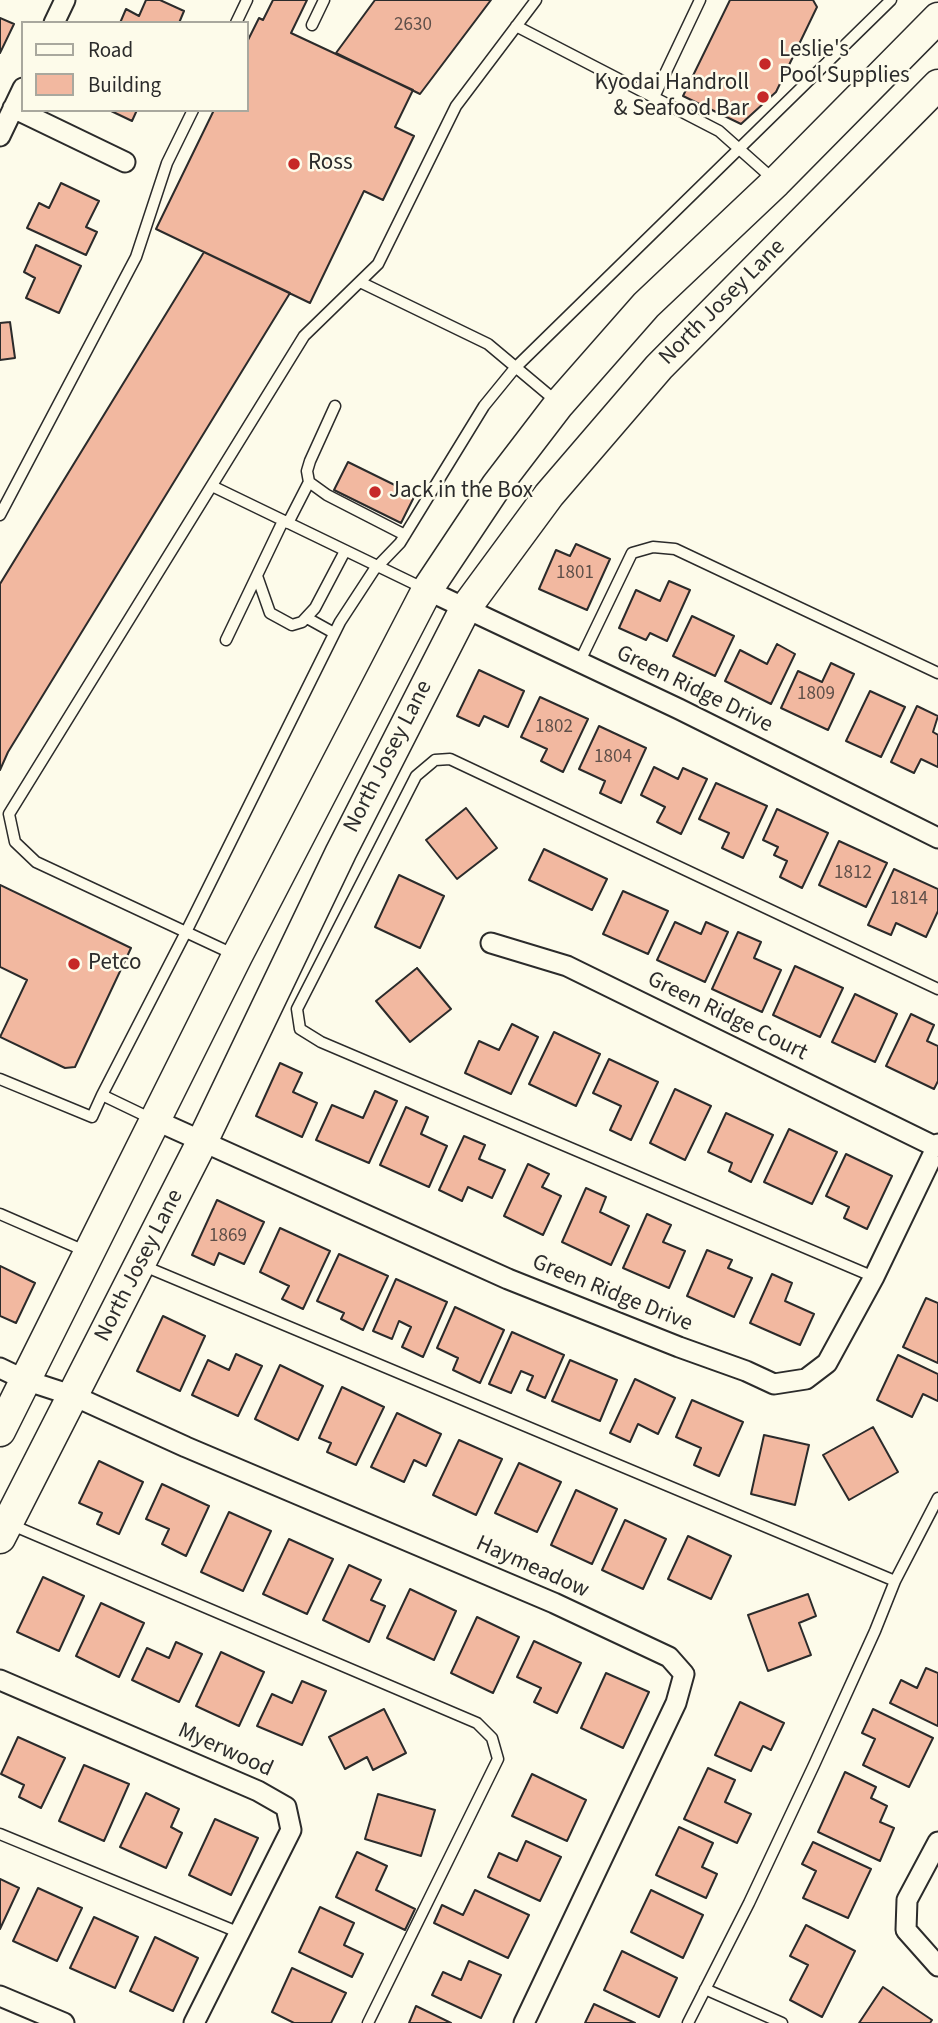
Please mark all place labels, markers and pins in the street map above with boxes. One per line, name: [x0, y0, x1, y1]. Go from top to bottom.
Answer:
place label: Leslie's Pool Supplies: [779, 37, 910, 91]
marker: Leslie's Pool Supplies: [757, 56, 773, 72]
place label: Kyodai Handroll & Seafood Bar: [595, 70, 749, 124]
marker: Kyodai Handroll & Seafood Bar: [755, 89, 771, 105]
place label: Ross: [308, 150, 353, 178]
marker: Ross: [286, 156, 302, 172]
place label: Jack in the Box: [389, 478, 533, 506]
marker: Jack in the Box: [367, 484, 383, 500]
place label: Petco: [88, 950, 142, 978]
marker: Petco: [66, 956, 82, 972]

